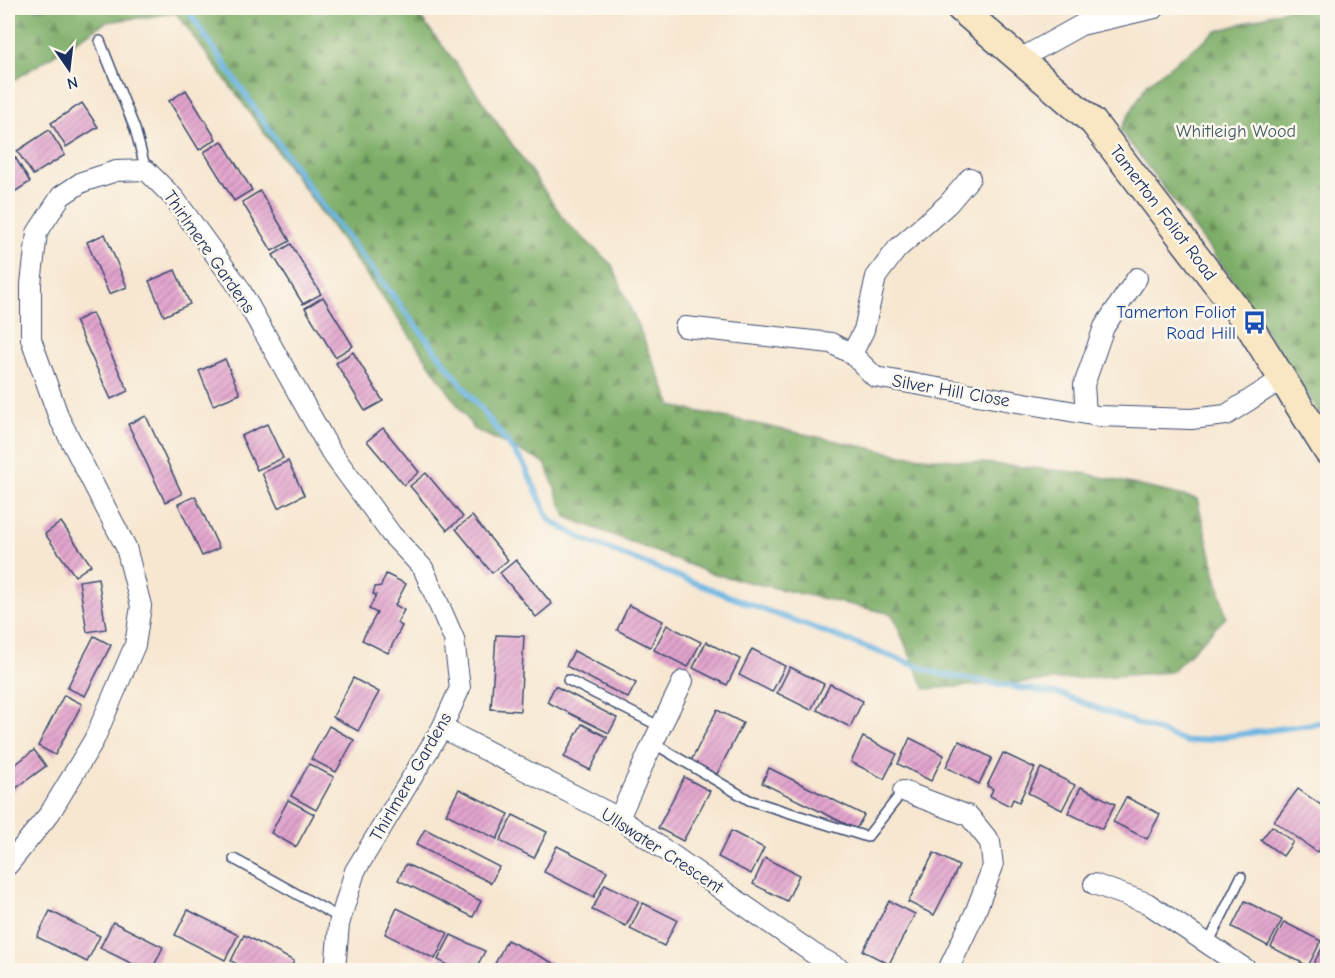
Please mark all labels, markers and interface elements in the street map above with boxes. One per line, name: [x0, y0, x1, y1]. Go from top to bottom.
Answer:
north arrow: [39, 39, 99, 99]
text: N: [65, 73, 80, 93]
park label: Whitleigh Wood: [1176, 121, 1296, 142]
street label: Tamerton Foliot Road: [1105, 141, 1221, 285]
street label: Thirlmere Gardens: [159, 187, 259, 317]
place label: Tamerton Foliot Road Hill: [1116, 302, 1237, 344]
bus stop icon: Tamerton Foliot Road Hill: [1241, 309, 1267, 335]
street label: Silver Hill Close: [891, 370, 1011, 412]
street label: Thirlmere Gardens: [366, 709, 456, 845]
street label: Ullswater Crescent: [597, 804, 728, 899]

